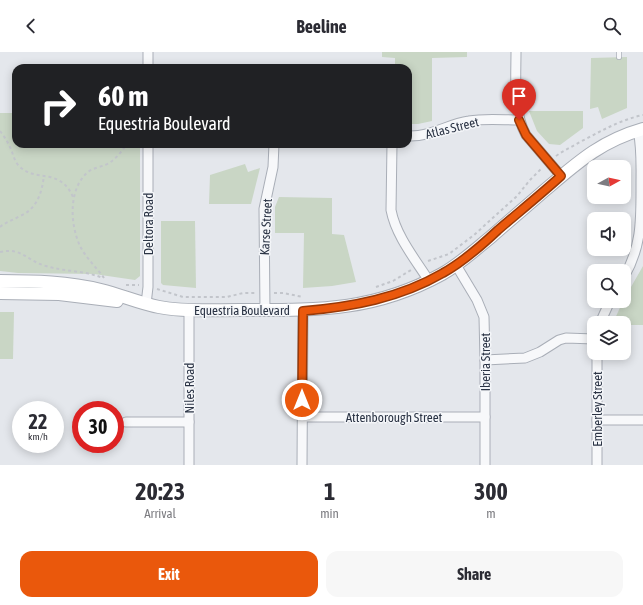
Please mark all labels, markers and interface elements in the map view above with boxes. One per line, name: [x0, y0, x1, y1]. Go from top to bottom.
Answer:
icon: back: [20, 15, 42, 37]
icon: search: [601, 15, 623, 37]
text: Beeline: [296, 16, 347, 37]
pin: [502, 79, 536, 120]
icon: right: [32, 80, 84, 132]
text: 60 m: [98, 80, 148, 112]
icon: arrive: [508, 85, 530, 107]
text: Equestria Boulevard: [98, 113, 231, 134]
street label: Atlas Street: [424, 114, 480, 142]
north arrow: [587, 160, 631, 204]
map controls: [587, 160, 631, 360]
street label: Deltora Road: [141, 193, 156, 255]
street label: Karse Street: [257, 198, 275, 256]
button: sound: [587, 212, 631, 256]
button: search: [587, 264, 631, 308]
street label: Equestria Boulevard: [194, 303, 290, 318]
button: layers: [587, 316, 631, 360]
street label: Iberia Street: [478, 332, 493, 391]
street label: Niles Road: [182, 362, 197, 414]
street label: Emberley Street: [590, 371, 605, 447]
position arrow: [281, 379, 323, 421]
speed limit sign: 30: [72, 401, 124, 453]
text: 22: [29, 410, 47, 433]
street label: Attenborough Street: [346, 410, 443, 425]
text: km/h: [28, 431, 48, 442]
text: 20:23: [135, 478, 185, 505]
text: 1: [324, 478, 335, 505]
text: 300: [474, 478, 508, 505]
text: Arrival: [144, 506, 176, 521]
text: min: [320, 506, 339, 521]
text: m: [486, 506, 496, 521]
button: Exit: [20, 551, 318, 597]
button: Share: [326, 551, 623, 597]

